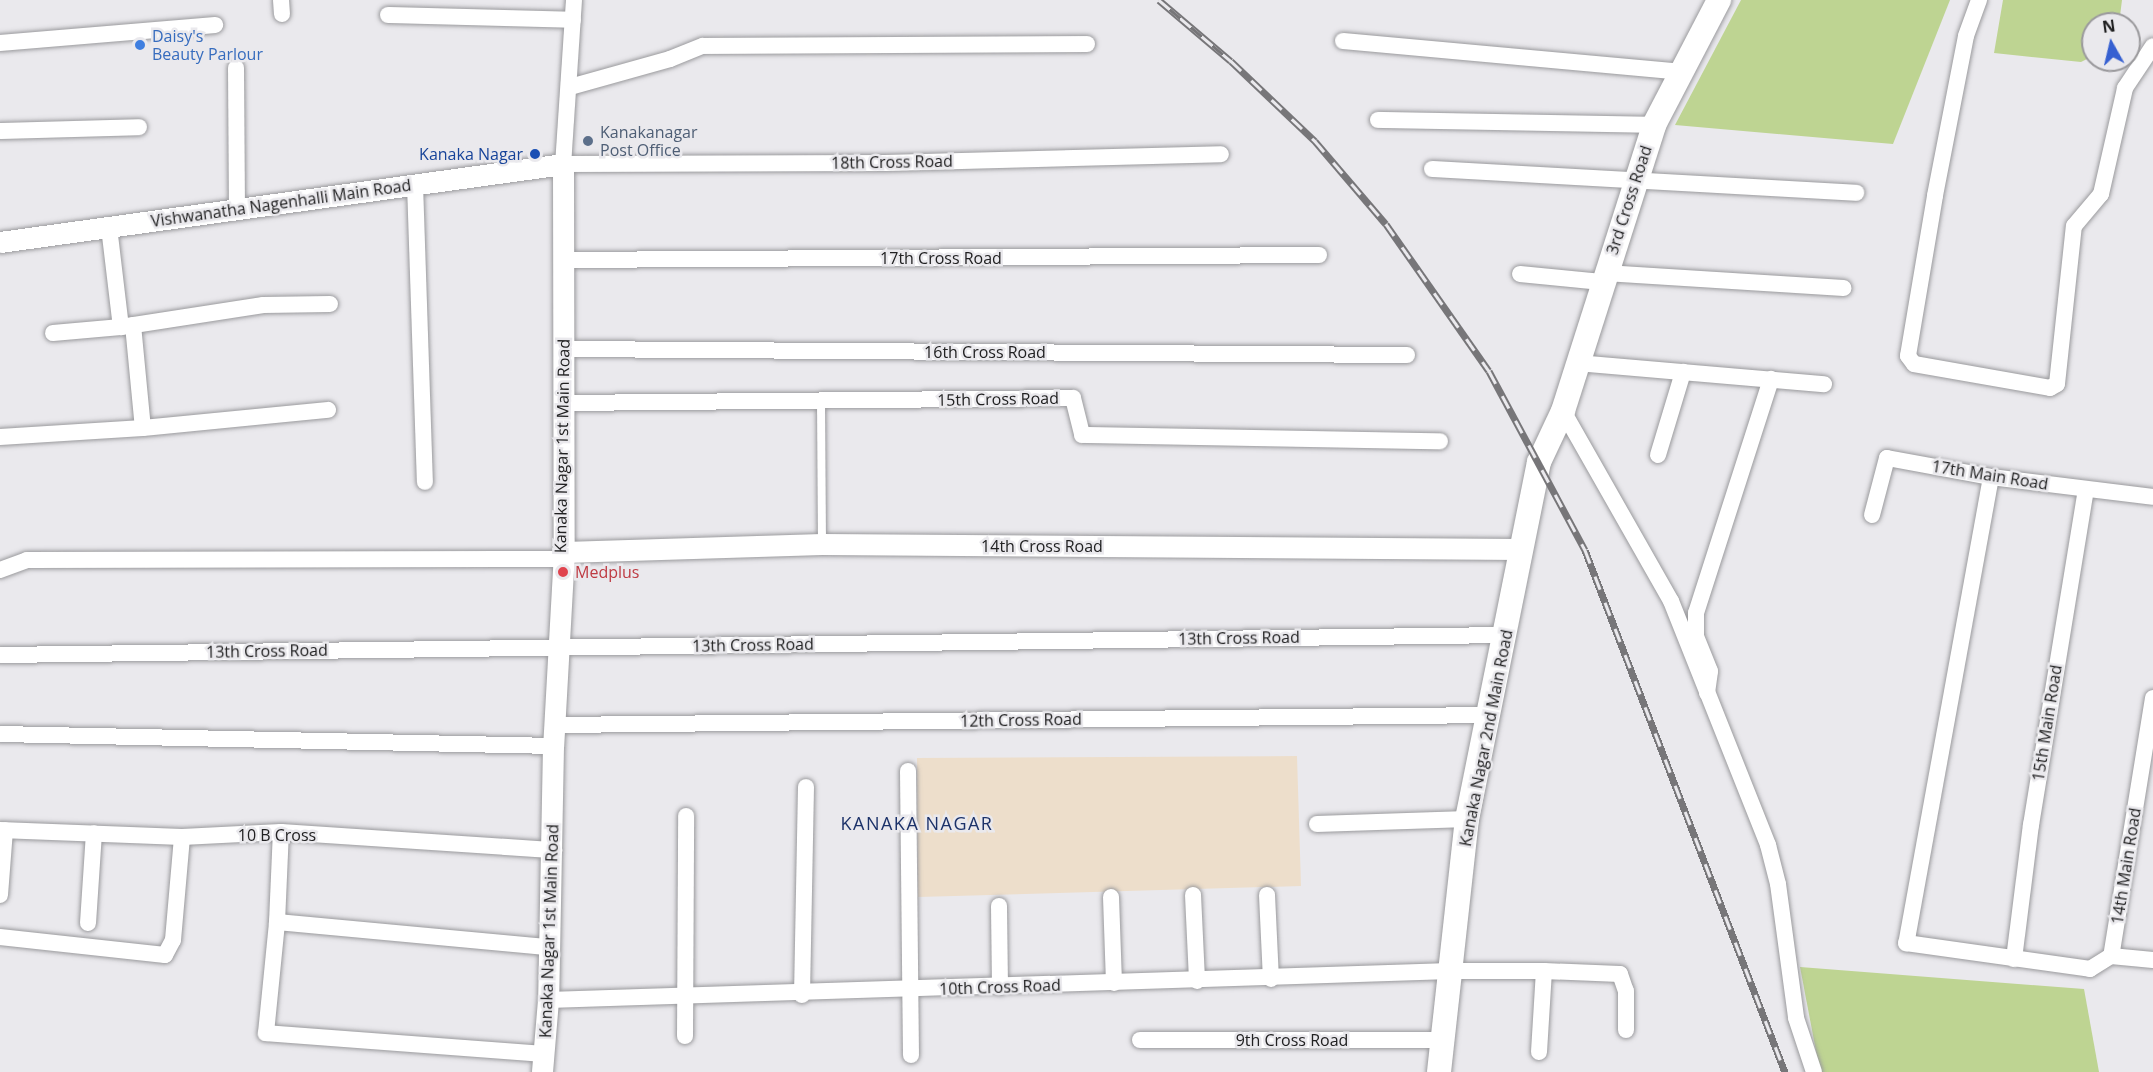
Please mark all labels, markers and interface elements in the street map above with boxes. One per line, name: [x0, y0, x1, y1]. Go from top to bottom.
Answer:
north arrow: [2081, 12, 2141, 72]
text: N: [2101, 14, 2117, 38]
place label: Daisy's Beauty Parlour: [152, 26, 263, 64]
marker: Daisy's Beauty Parlour: [133, 38, 147, 52]
place label: Kanakanagar Post Office: [600, 122, 698, 160]
marker: Kanakanagar Post Office: [581, 134, 595, 148]
street label: 3rd Cross Road: [1602, 143, 1656, 257]
place label: Kanaka Nagar: [419, 144, 523, 164]
marker: Kanaka Nagar: [528, 147, 542, 161]
street label: 18th Cross Road: [831, 151, 953, 173]
street label: Vishwanatha Nagenhalli Main Road: [150, 175, 412, 231]
street label: 17th Cross Road: [880, 248, 1002, 268]
street label: Kanaka Nagar 1st Main Road: [551, 339, 573, 553]
street label: 16th Cross Road: [924, 342, 1046, 362]
street label: 15th Cross Road: [937, 388, 1059, 410]
street label: 17th Main Road: [1931, 456, 2049, 494]
street label: 14th Cross Road: [981, 536, 1103, 556]
place label: Medplus: [575, 562, 639, 582]
marker: Medplus: [556, 565, 570, 579]
street label: 13th Cross Road: [1178, 627, 1300, 649]
street label: Kanaka Nagar 2nd Main Road: [1456, 628, 1516, 848]
street label: 13th Cross Road: [692, 634, 814, 656]
street label: 13th Cross Road: [206, 640, 328, 662]
street label: 15th Main Road: [2028, 664, 2066, 782]
street label: 12th Cross Road: [960, 709, 1082, 731]
street label: 14th Main Road: [2107, 807, 2145, 925]
district label: KANAKA NAGAR: [841, 812, 993, 834]
street label: Kanaka Nagar 1st Main Road: [536, 824, 562, 1038]
street label: 10 B Cross: [238, 825, 316, 845]
street label: 10th Cross Road: [939, 975, 1061, 999]
street label: 9th Cross Road: [1236, 1030, 1348, 1050]

